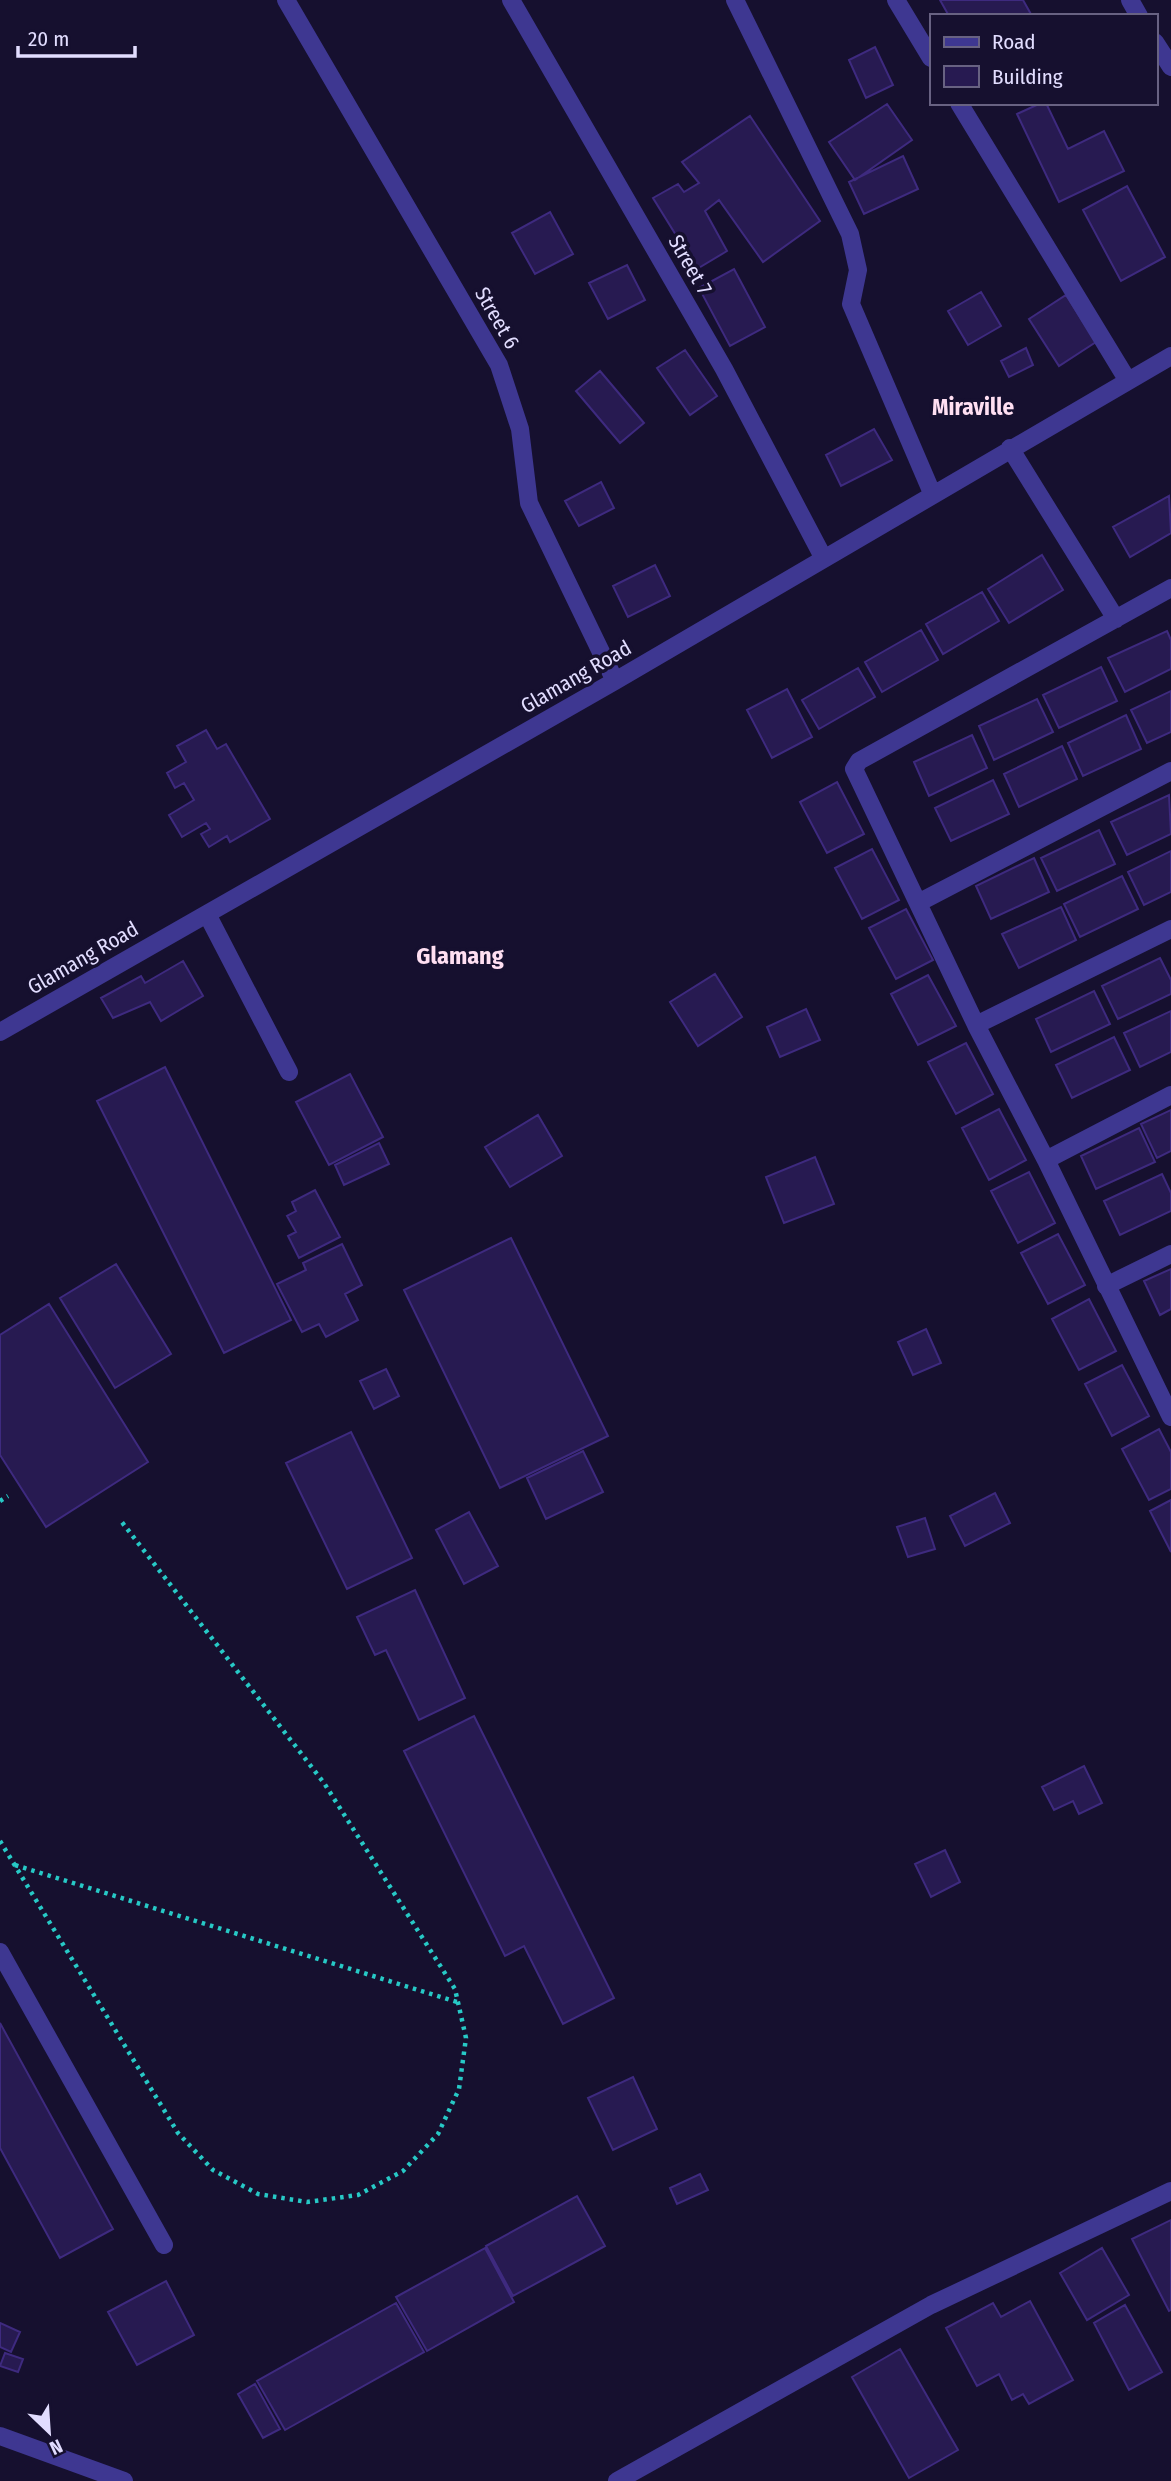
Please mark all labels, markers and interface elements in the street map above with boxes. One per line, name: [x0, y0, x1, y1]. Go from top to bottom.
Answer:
scale bar: [18, 14, 135, 58]
legend: [930, 14, 1157, 105]
text: 20 m: [28, 26, 69, 52]
text: Road: [992, 29, 1036, 55]
text: Building: [992, 64, 1063, 90]
street label: Street 7: [662, 230, 718, 300]
street label: Street 6: [469, 282, 525, 354]
district label: Miraville: [932, 393, 1014, 421]
street label: Glamang Road: [516, 635, 636, 719]
street label: Glamang Road: [23, 916, 143, 1000]
district label: Glamang: [416, 942, 504, 970]
north arrow: [14, 2397, 84, 2467]
text: N: [46, 2434, 66, 2460]

